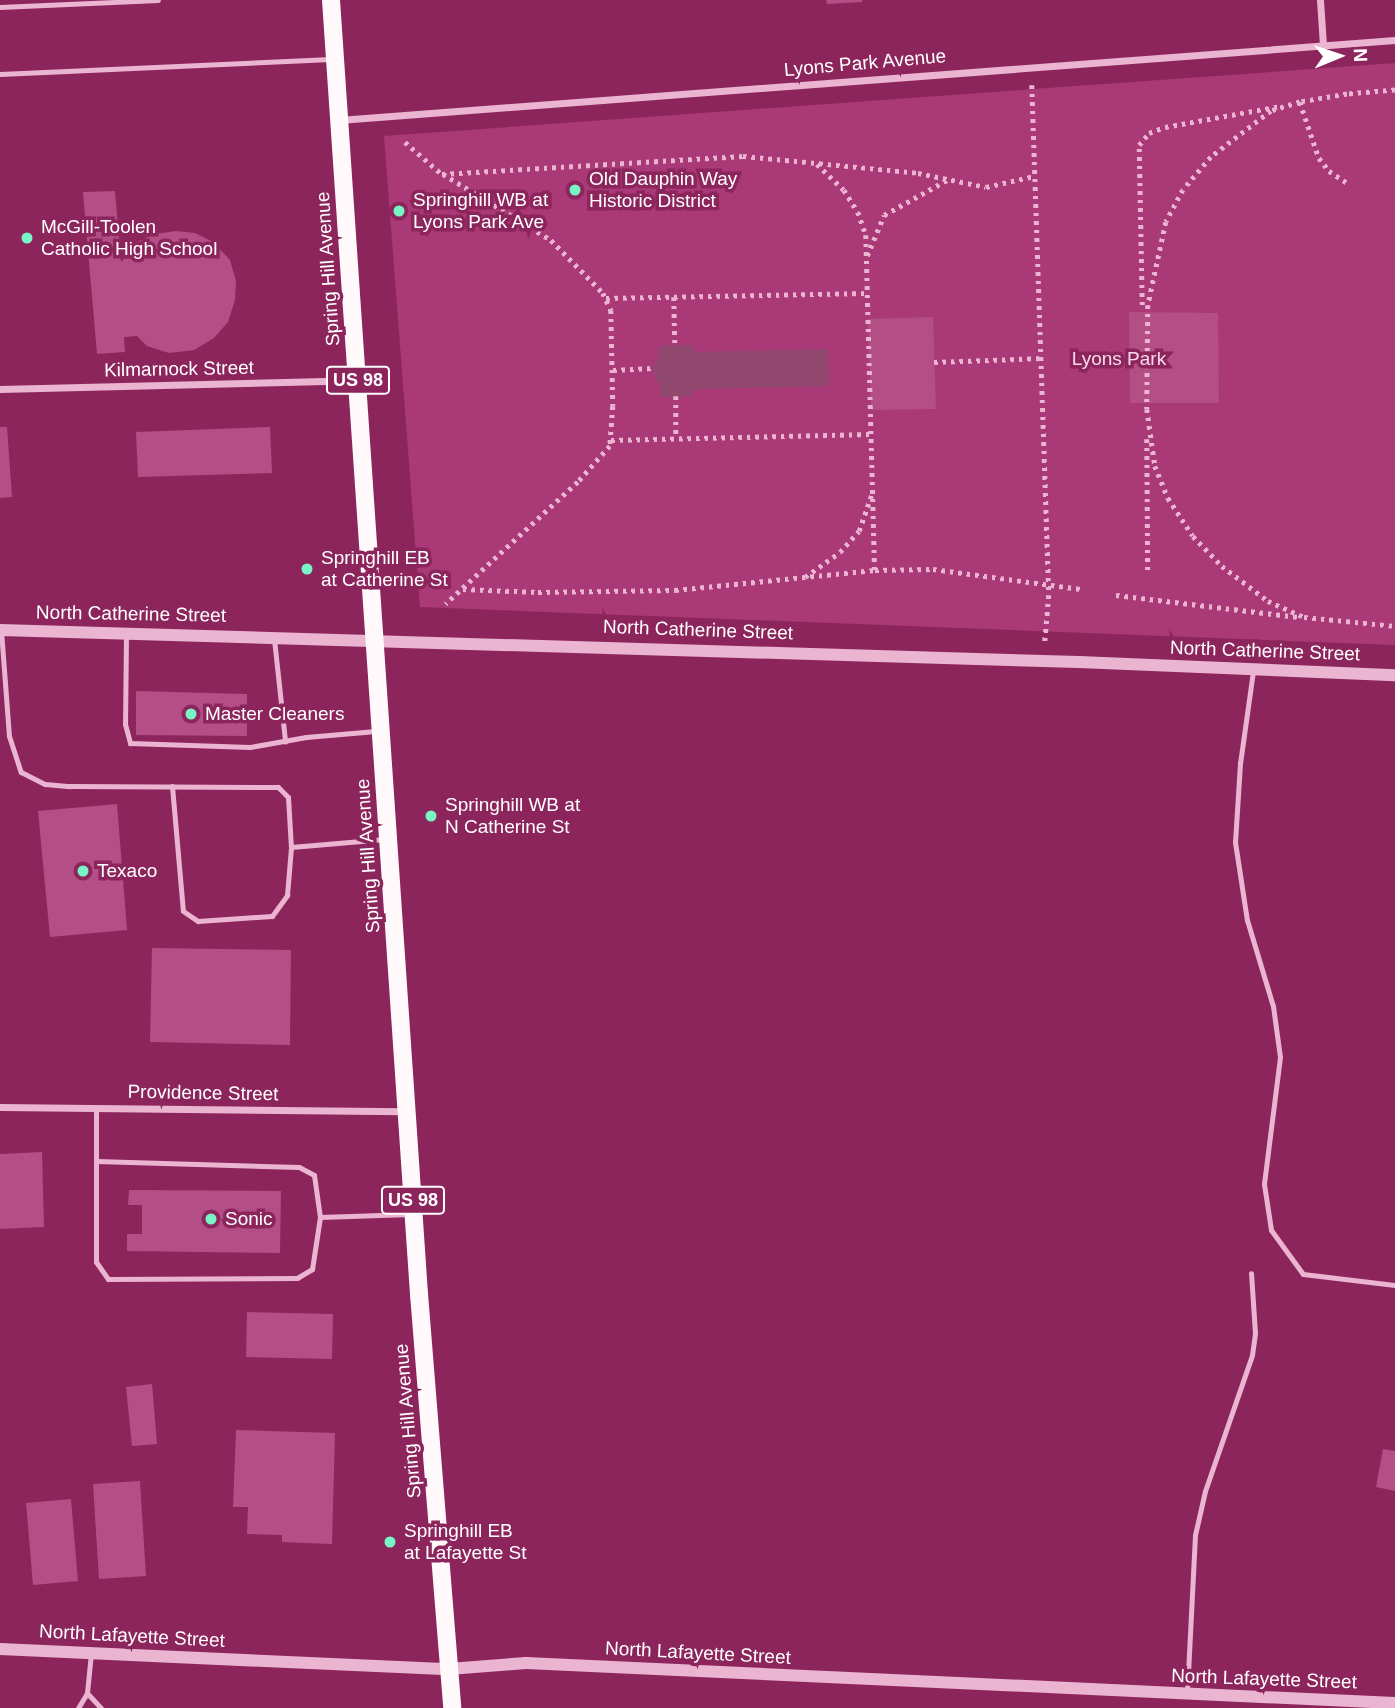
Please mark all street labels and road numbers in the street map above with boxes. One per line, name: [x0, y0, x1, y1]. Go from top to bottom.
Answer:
street label: Lyons Park Avenue: [782, 45, 948, 81]
street label: Spring Hill Avenue: [311, 190, 345, 348]
street label: Kilmarnock Street: [104, 356, 254, 382]
road number: US 98: [325, 366, 391, 394]
street label: North Catherine Street: [36, 601, 226, 627]
street label: North Catherine Street: [603, 615, 793, 645]
street label: North Catherine Street: [1170, 636, 1360, 666]
street label: Spring Hill Avenue: [351, 777, 385, 935]
street label: Providence Street: [127, 1080, 279, 1106]
road number: US 98: [380, 1185, 446, 1214]
street label: Spring Hill Avenue: [390, 1342, 426, 1500]
street label: North Lafayette Street: [39, 1620, 225, 1652]
street label: North Lafayette Street: [605, 1637, 791, 1669]
street label: North Lafayette Street: [1171, 1664, 1357, 1694]

